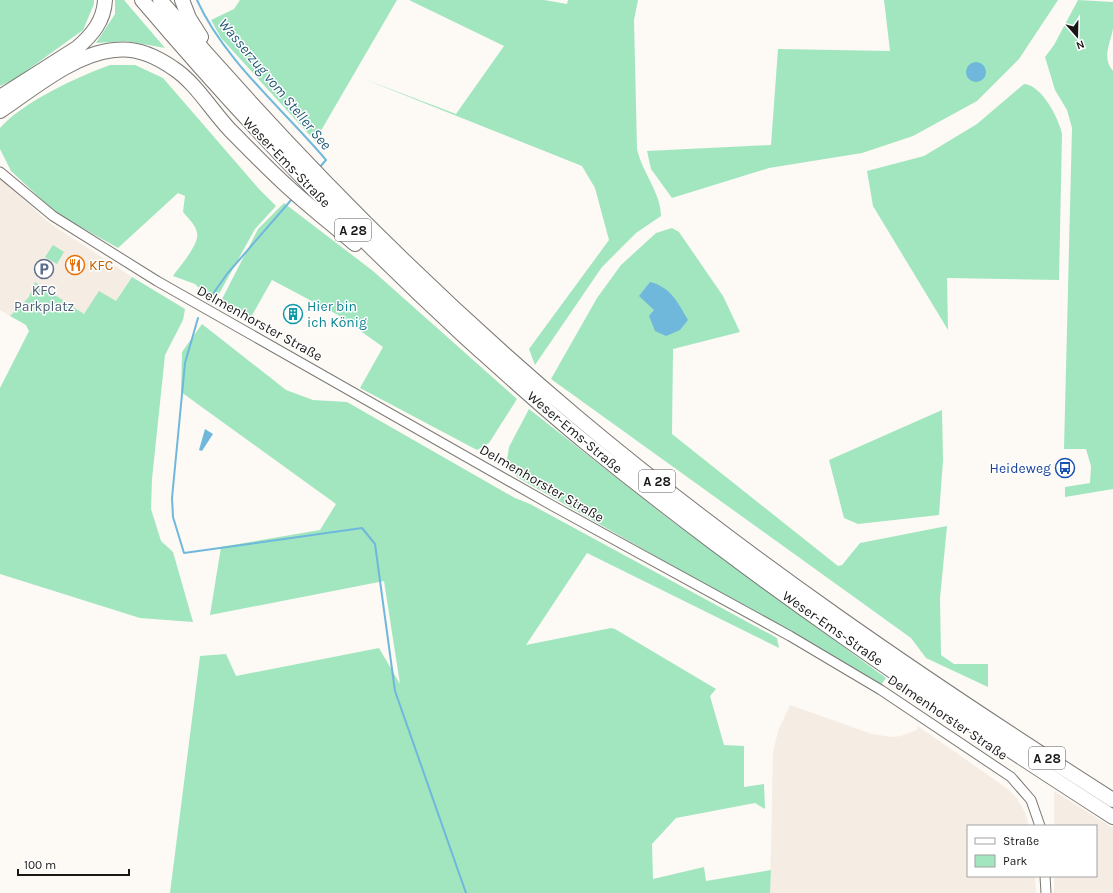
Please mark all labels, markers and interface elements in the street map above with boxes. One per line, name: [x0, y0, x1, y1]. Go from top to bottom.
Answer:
water label: Wasserzug vom Steller See: [215, 15, 335, 153]
north arrow: [1057, 16, 1097, 56]
text: N: [1074, 37, 1086, 52]
street label: Weser-Ems-Straße: [239, 114, 334, 211]
road number: A 28: [335, 219, 371, 241]
restaurant icon: KFC: [64, 254, 86, 276]
place label: KFC: [89, 257, 113, 274]
parking icon: KFC Parkplatz: [33, 258, 55, 280]
place label: KFC Parkplatz: [14, 282, 74, 315]
street label: Delmenhorster Straße: [194, 282, 325, 365]
place label: Hier bin ich König: [307, 298, 367, 331]
building icon: Hier bin ich König: [282, 303, 304, 325]
street label: Weser-Ems-Straße: [524, 388, 626, 477]
street label: Delmenhorster Straße: [477, 441, 607, 526]
bus stop icon: Heideweg: [1054, 457, 1076, 479]
place label: Heideweg: [990, 460, 1051, 477]
road number: A 28: [639, 470, 675, 492]
street label: Weser-Ems-Straße: [779, 587, 886, 670]
street label: Delmenhorster Straße: [885, 671, 1011, 764]
road number: A 28: [1029, 747, 1065, 769]
legend: [967, 825, 1097, 877]
text: Straße: [1003, 834, 1039, 848]
scale bar: [18, 851, 129, 877]
text: Park: [1003, 854, 1028, 868]
text: 100 m: [24, 858, 56, 872]

